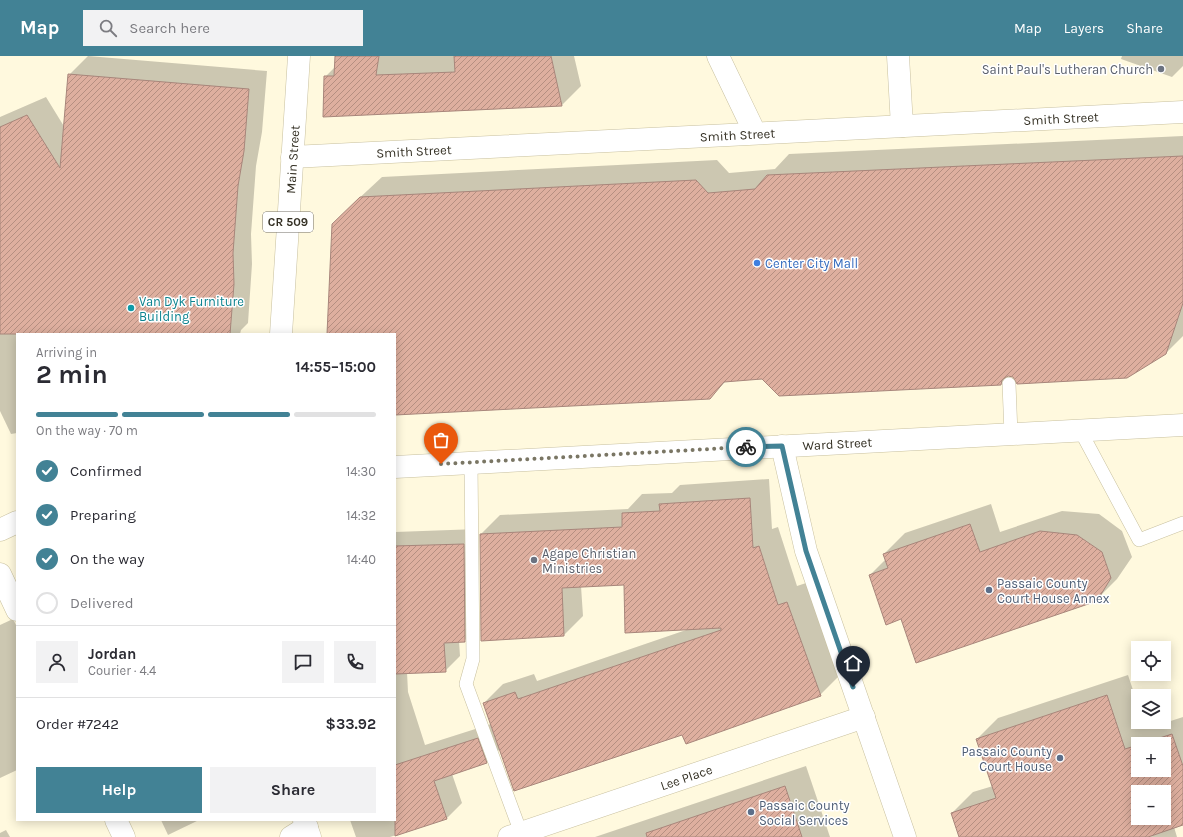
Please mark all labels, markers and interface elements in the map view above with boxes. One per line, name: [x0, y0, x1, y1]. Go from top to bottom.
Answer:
search box: [83, 10, 363, 46]
text: Map: [20, 17, 59, 39]
icon: search: [97, 17, 119, 39]
text: Search here: [129, 19, 210, 37]
text: Map: [1014, 20, 1042, 37]
text: Layers: [1064, 20, 1104, 37]
text: Share: [1126, 20, 1163, 37]
place label: Saint Paul's Lutheran Church: [982, 62, 1153, 77]
marker: Saint Paul's Lutheran Church: [1156, 64, 1166, 74]
street label: Smith Street: [1023, 109, 1099, 128]
street label: Main Street: [283, 125, 303, 194]
street label: Smith Street: [699, 126, 776, 144]
street label: Smith Street: [376, 142, 452, 161]
road number: CR 509: [263, 212, 313, 232]
place label: Center City Mall: [765, 256, 858, 271]
marker: Center City Mall: [752, 258, 762, 268]
place label: Van Dyk Furniture Building: [139, 294, 244, 324]
marker: Van Dyk Furniture Building: [126, 303, 136, 313]
text: Arriving in: [36, 345, 97, 360]
text: 14:55–15:00: [295, 358, 376, 376]
text: 2 min: [36, 359, 108, 390]
text: On the way · 70 m: [36, 423, 138, 438]
pin: [424, 423, 458, 464]
courier: [726, 427, 766, 467]
icon: bag: [430, 429, 452, 451]
street label: Ward Street: [802, 435, 873, 453]
icon: bike: [735, 436, 757, 458]
icon: check: [36, 460, 58, 482]
text: Confirmed: [70, 462, 142, 480]
text: 14:30: [346, 464, 376, 479]
icon: check: [36, 504, 58, 526]
text: Preparing: [70, 506, 136, 524]
text: 14:32: [346, 508, 376, 523]
place label: Agape Christian Ministries: [542, 546, 636, 576]
icon: check: [36, 548, 58, 570]
text: On the way: [70, 550, 144, 568]
text: 14:40: [346, 552, 376, 567]
marker: Agape Christian Ministries: [529, 555, 539, 565]
place label: Passaic County Court House Annex: [997, 576, 1110, 606]
marker: Passaic County Court House Annex: [984, 585, 994, 595]
text: Delivered: [70, 594, 134, 612]
button: person: [36, 641, 78, 683]
button: chat: [282, 641, 324, 683]
button: phone: [334, 641, 376, 683]
map controls: [1131, 641, 1171, 825]
button: locate: [1131, 641, 1171, 681]
text: Jordan: [88, 645, 136, 663]
pin: [836, 646, 870, 687]
icon: home: [842, 652, 864, 674]
text: Courier · 4.4: [88, 663, 156, 678]
button: layers: [1131, 689, 1171, 729]
text: Order #7242: [36, 715, 119, 733]
text: $33.92: [326, 715, 376, 733]
button: +: [1131, 737, 1171, 777]
place label: Passaic County Court House: [961, 744, 1052, 774]
marker: Passaic County Court House: [1055, 753, 1065, 763]
street label: Lee Place: [658, 762, 715, 793]
button: Help: [36, 767, 202, 813]
button: Share: [210, 767, 376, 813]
button: −: [1131, 785, 1171, 825]
place label: Passaic County Social Services: [759, 798, 850, 828]
marker: Passaic County Social Services: [746, 807, 756, 817]

